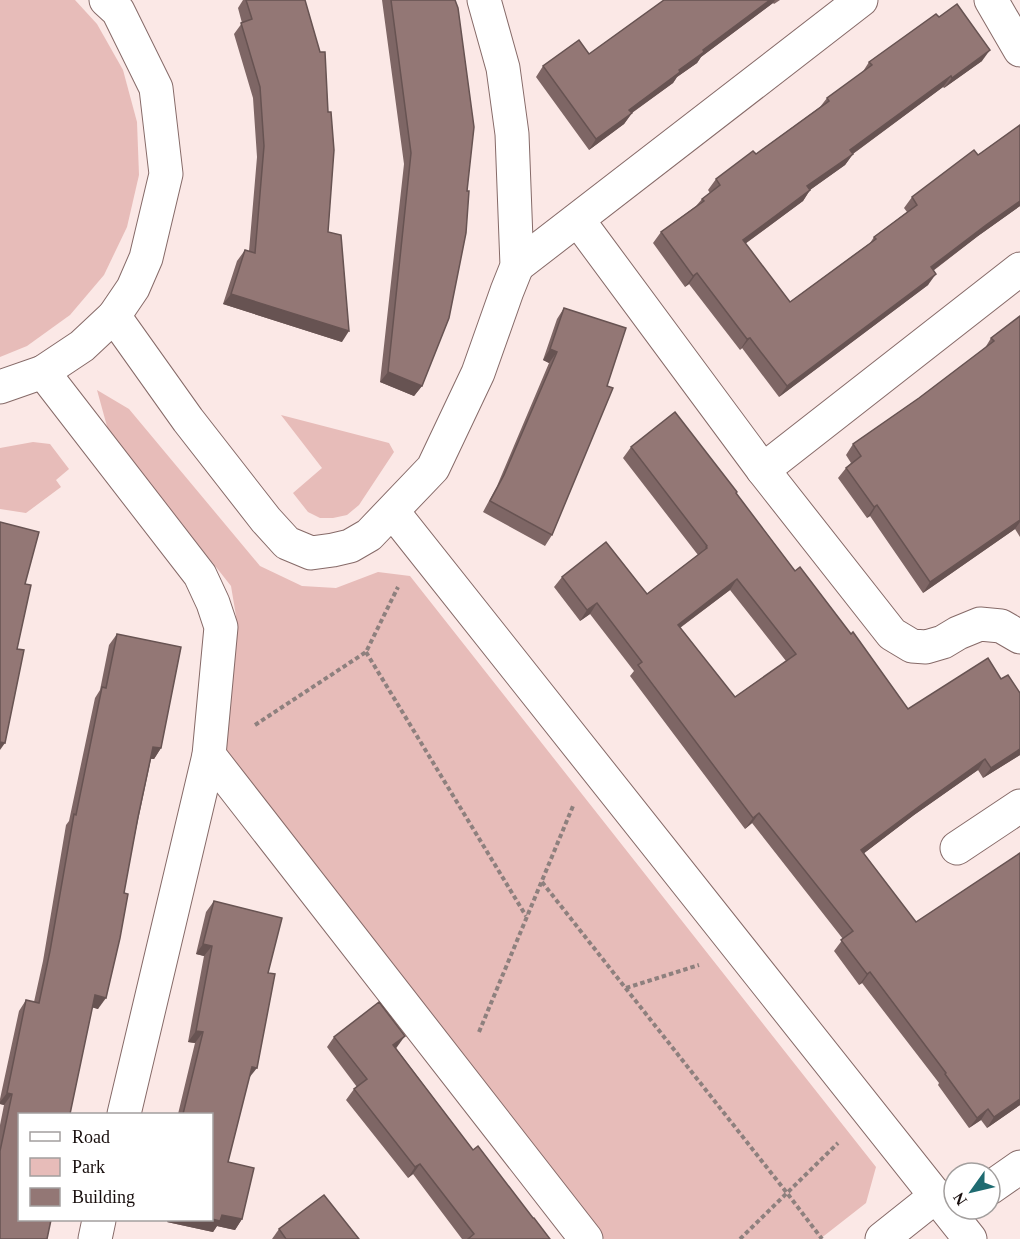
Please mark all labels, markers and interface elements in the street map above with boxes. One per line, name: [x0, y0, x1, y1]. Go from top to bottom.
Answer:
legend: [18, 1113, 213, 1221]
text: Road: [72, 1127, 110, 1147]
text: Park: [72, 1157, 105, 1177]
north arrow: [942, 1161, 1002, 1221]
text: Building: [72, 1187, 135, 1207]
text: N: [949, 1189, 970, 1209]

